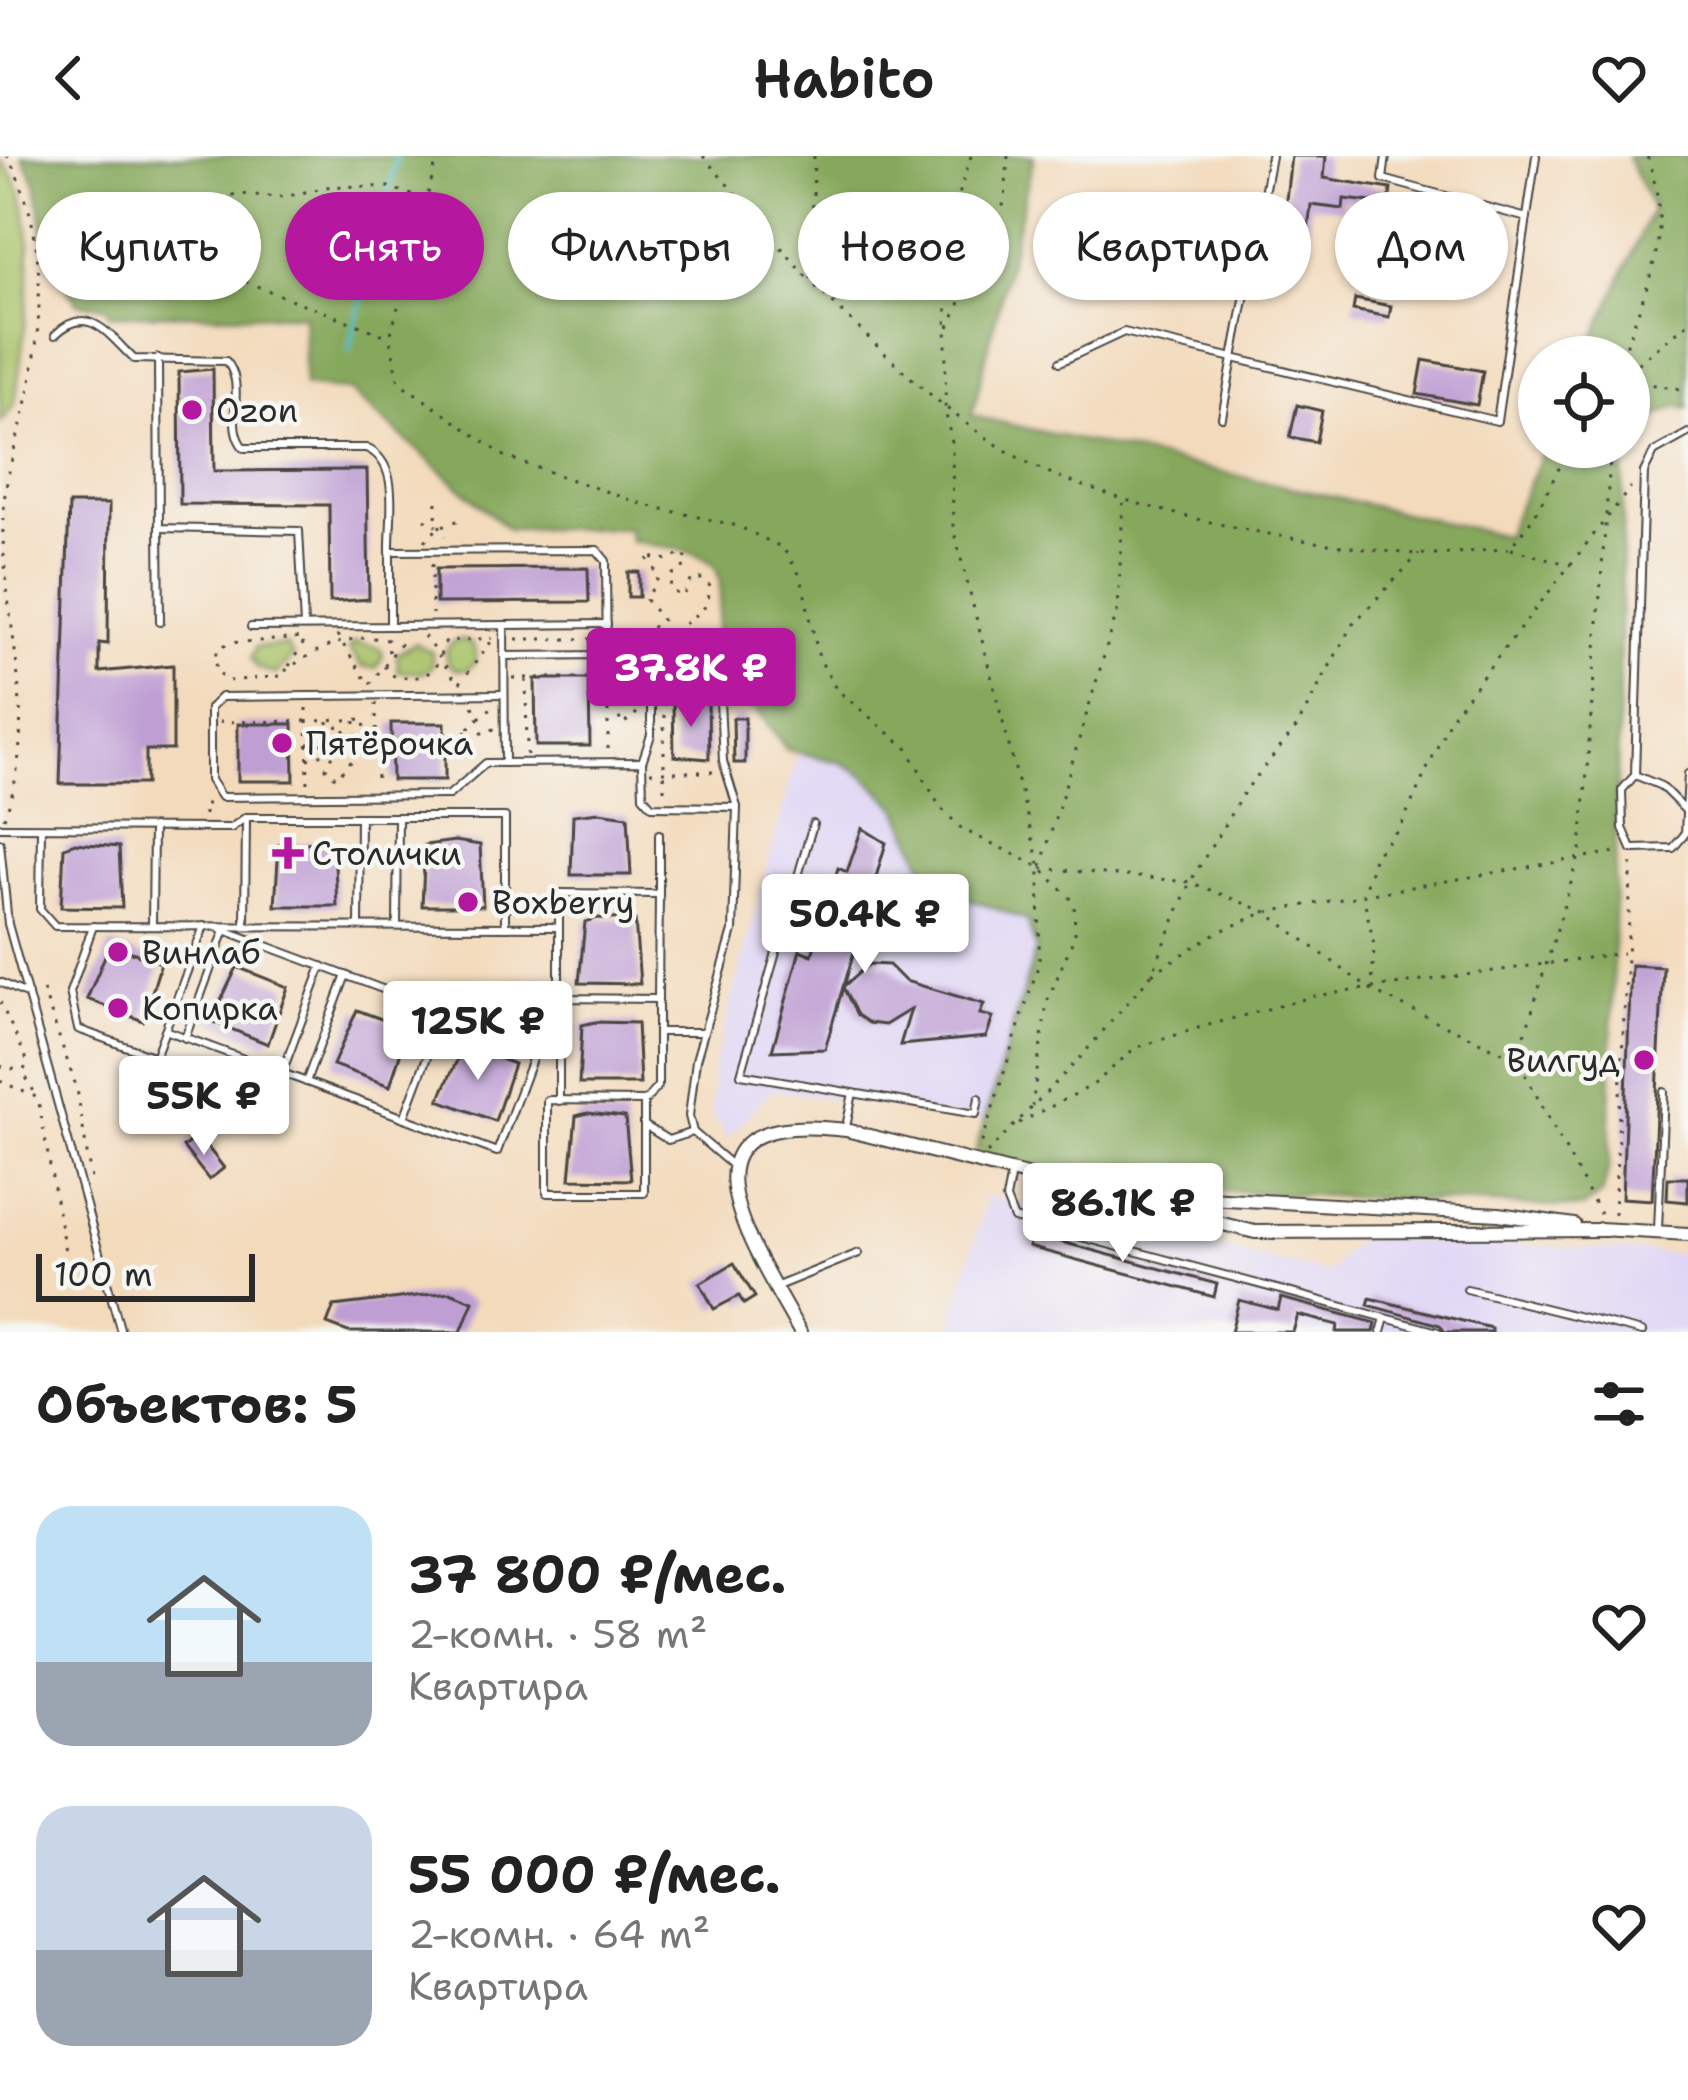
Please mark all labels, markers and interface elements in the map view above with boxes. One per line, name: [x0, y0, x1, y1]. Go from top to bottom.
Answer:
text: Habito: [753, 42, 935, 114]
icon: back: [36, 45, 102, 111]
icon: heart: [1586, 45, 1652, 111]
chip: Купить: [36, 192, 261, 300]
chip: Снять: [285, 192, 484, 300]
chip: Фильтры: [508, 192, 774, 300]
chip: Новое: [798, 192, 1009, 300]
chip: Квартира: [1033, 192, 1311, 300]
chip: Дом: [1335, 192, 1508, 300]
map controls: [1518, 336, 1650, 468]
button: locate: [1518, 336, 1650, 468]
place label: Ozon: [216, 388, 298, 433]
marker: Ozon: [179, 397, 205, 423]
pin: 37.8K ₽: [580, 628, 802, 730]
text: 37.8K ₽: [614, 641, 768, 693]
place label: Пятёрочка: [306, 721, 473, 766]
marker: Пятёрочка: [269, 730, 295, 756]
place label: Столички: [312, 831, 462, 876]
marker: Столички: [275, 840, 301, 866]
pin: 50.4K ₽: [754, 874, 976, 976]
place label: Boxberry: [492, 880, 634, 925]
text: 50.4K ₽: [789, 887, 941, 939]
marker: Boxberry: [455, 889, 481, 915]
place label: Винлаб: [142, 930, 261, 975]
marker: Винлаб: [105, 939, 131, 965]
pin: 125K ₽: [380, 981, 576, 1083]
place label: Копирка: [142, 986, 278, 1031]
text: 125K ₽: [410, 994, 546, 1046]
marker: Копирка: [105, 995, 131, 1021]
place label: Вилгуд: [1507, 1038, 1620, 1083]
marker: Вилгуд: [1631, 1047, 1657, 1073]
pin: 55K ₽: [120, 1056, 288, 1158]
text: 55K ₽: [146, 1069, 262, 1121]
pin: 86.1K ₽: [1012, 1163, 1234, 1265]
text: 86.1K ₽: [1050, 1176, 1196, 1228]
scale bar: [36, 1248, 255, 1301]
text: 100 m: [54, 1252, 153, 1297]
text: Объектов: 5: [36, 1370, 358, 1438]
icon: filters: [1586, 1371, 1652, 1437]
text: 37 800 ₽/мес.: [408, 1540, 786, 1608]
icon: home: [132, 1554, 276, 1698]
icon: heart: [1586, 1593, 1652, 1659]
text: 2-комн. · 58 m²: [408, 1608, 707, 1660]
text: Квартира: [408, 1660, 588, 1712]
text: 55 000 ₽/мес.: [408, 1840, 781, 1908]
icon: home: [132, 1854, 276, 1998]
icon: heart: [1586, 1893, 1652, 1959]
text: 2-комн. · 64 m²: [408, 1908, 710, 1960]
text: Квартира: [408, 1960, 588, 2012]

